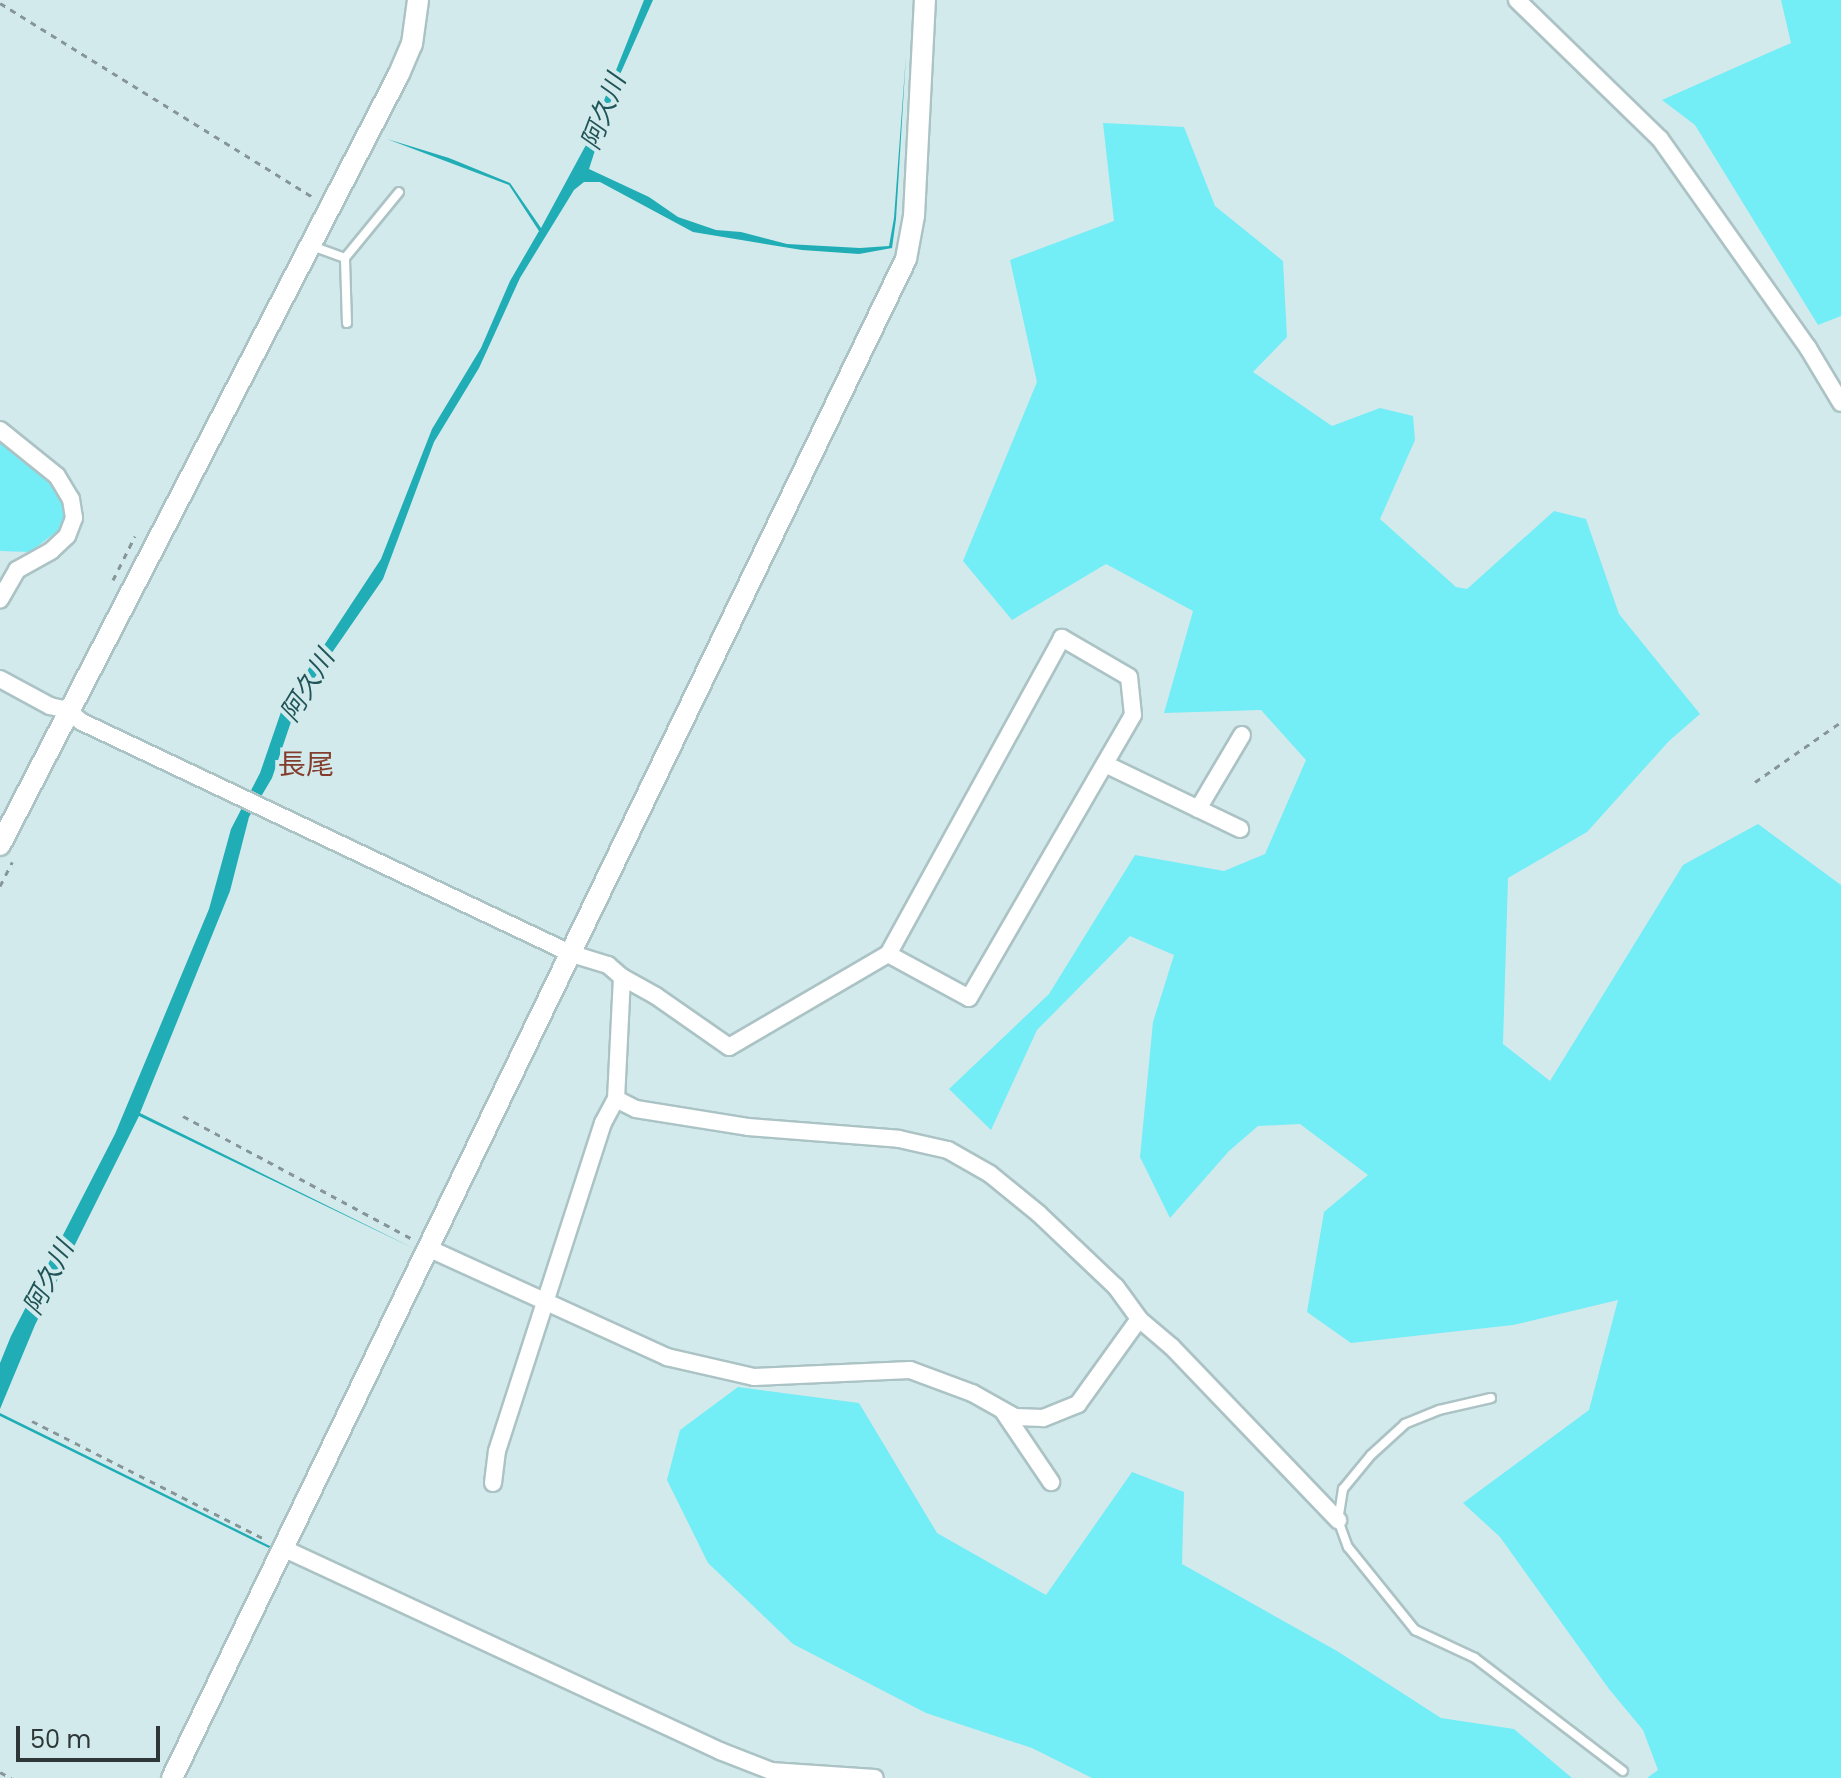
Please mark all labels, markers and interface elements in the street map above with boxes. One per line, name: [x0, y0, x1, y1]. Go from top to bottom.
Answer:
water label: 阿久川: [575, 70, 633, 154]
water label: 阿久川: [275, 645, 341, 727]
district label: 長尾: [278, 748, 334, 782]
water label: 阿久川: [17, 1236, 81, 1320]
scale bar: [20, 1710, 164, 1760]
text: 50 m: [30, 1723, 91, 1756]

